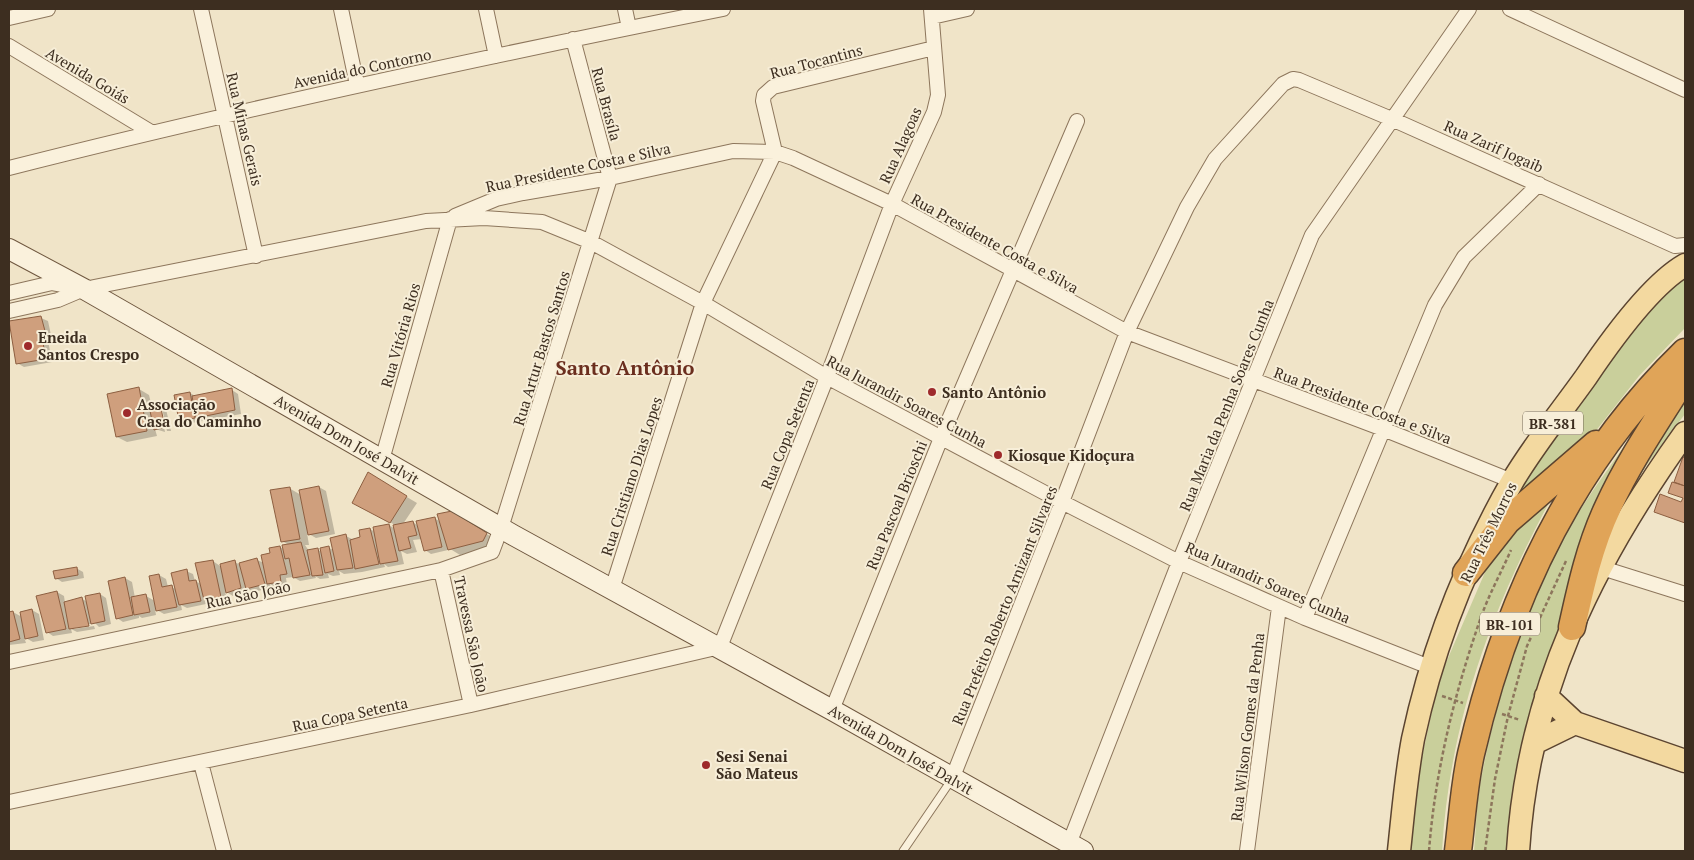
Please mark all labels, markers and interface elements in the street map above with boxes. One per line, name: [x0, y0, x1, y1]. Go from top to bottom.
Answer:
street label: Rua Tocantins: [768, 39, 864, 83]
street label: Avenida Goiás: [42, 42, 134, 108]
street label: Avenida do Contorno: [291, 44, 433, 92]
street label: Rua Brasíla: [588, 65, 626, 143]
street label: Rua Minas Gerais: [222, 70, 268, 188]
street label: Rua Alagoas: [874, 104, 926, 186]
street label: Rua Zarif Jogaib: [1441, 115, 1547, 177]
street label: Rua Presidente Costa e Silva: [484, 138, 673, 196]
street label: Rua Presidente Costa e Silva: [908, 189, 1083, 298]
street label: Rua Artur Bastos Santos: [508, 268, 574, 428]
street label: Rua Vitória Rios: [376, 280, 424, 390]
street label: Rua Maria da Penha Soares Cunha: [1174, 296, 1278, 514]
place label: Eneida Santos Crespo: [38, 327, 139, 364]
marker: Eneida Santos Crespo: [22, 340, 34, 352]
street label: Rua Jurandir Soares Cunha: [823, 350, 991, 452]
district label: Santo Antônio: [556, 354, 695, 381]
street label: Rua Presidente Costa e Silva: [1271, 362, 1455, 448]
street label: Rua Copa Setenta: [756, 375, 818, 492]
place label: Santo Antônio: [942, 382, 1046, 402]
marker: Santo Antônio: [926, 386, 938, 398]
street label: Avenida Dom José Dalvit: [271, 389, 423, 489]
place label: Associação Casa do Caminho: [137, 394, 262, 431]
street label: Rua Cristiano Dias Lopes: [596, 394, 666, 558]
marker: Associação Casa do Caminho: [121, 407, 133, 419]
road number: BR-381: [1523, 412, 1583, 434]
street label: Rua Pascoal Brioschi: [861, 437, 931, 573]
place label: Kiosque Kidoçura: [1008, 445, 1135, 465]
marker: Kiosque Kidoçura: [992, 449, 1004, 461]
street label: Rua Três Morros: [1455, 479, 1521, 585]
street label: Rua Prefeito Roberto Arnizant Silvares: [947, 482, 1061, 728]
street label: Rua Jurandir Soares Cunha: [1182, 537, 1354, 628]
street label: Travessa São João: [450, 574, 494, 694]
street label: Rua São João: [204, 575, 292, 613]
road number: BR-101: [1480, 612, 1540, 636]
street label: Rua Wilson Gomes da Penha: [1226, 631, 1269, 822]
street label: Rua Copa Setenta: [290, 692, 410, 736]
street label: Avenida Dom José Dalvit: [825, 699, 977, 799]
place label: Sesi Senai São Mateus: [716, 746, 798, 783]
marker: Sesi Senai São Mateus: [700, 759, 712, 771]

